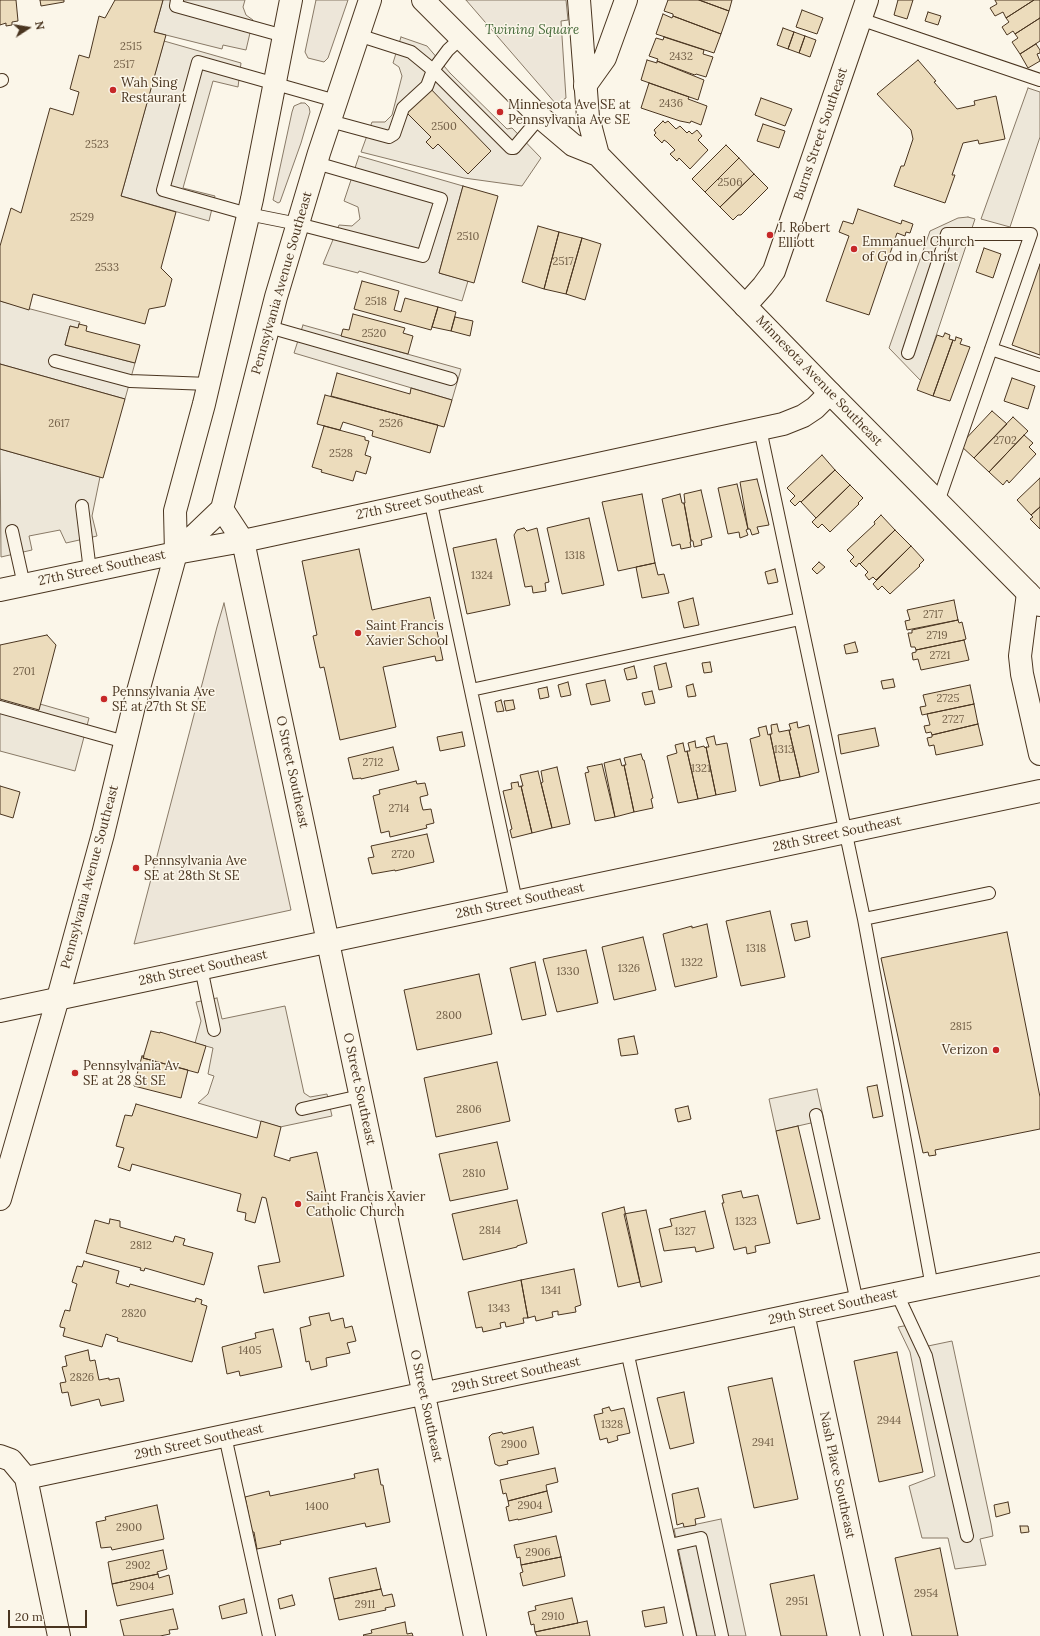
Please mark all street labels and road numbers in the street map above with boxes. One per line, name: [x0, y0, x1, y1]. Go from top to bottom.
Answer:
street label: Burns Street Southeast: [791, 66, 851, 202]
street label: Pennsylvania Avenue Southeast: [248, 190, 316, 376]
street label: Minnesota Avenue Southeast: [753, 313, 885, 449]
street label: 27th Street Southeast: [355, 481, 485, 523]
street label: 27th Street Southeast: [37, 547, 167, 589]
street label: O Street Southeast: [272, 714, 312, 830]
street label: Pennsylvania Avenue Southeast: [58, 783, 122, 971]
street label: 28th Street Southeast: [771, 813, 903, 855]
street label: 28th Street Southeast: [454, 880, 586, 922]
street label: 28th Street Southeast: [137, 947, 269, 989]
street label: O Street Southeast: [339, 1031, 379, 1147]
street label: 29th Street Southeast: [767, 1286, 899, 1328]
street label: O Street Southeast: [406, 1348, 446, 1464]
street label: 29th Street Southeast: [450, 1354, 582, 1396]
street label: Nash Place Southeast: [816, 1410, 858, 1540]
street label: 29th Street Southeast: [133, 1421, 265, 1463]

